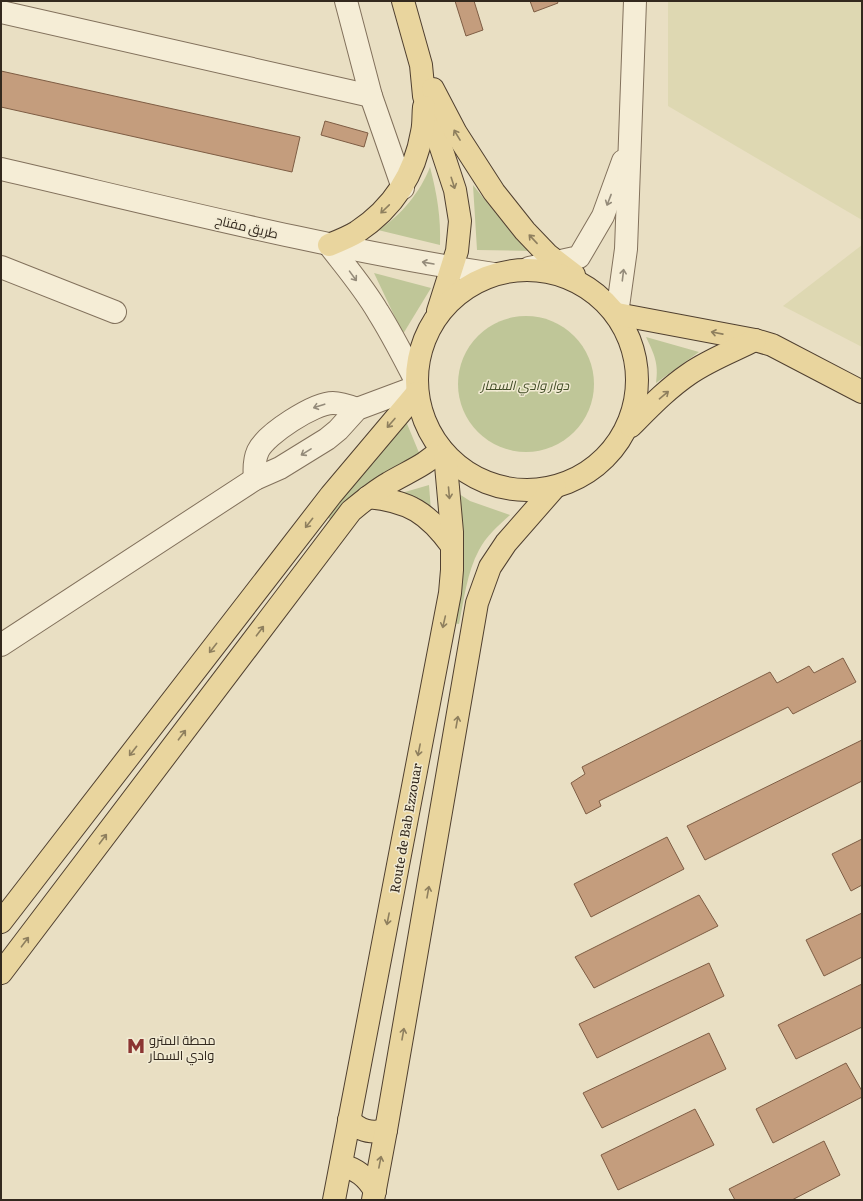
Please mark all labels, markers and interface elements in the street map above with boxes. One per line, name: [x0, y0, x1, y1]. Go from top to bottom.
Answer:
one-way arrow: [453, 130, 461, 141]
one-way arrow: [449, 177, 457, 189]
one-way arrow: [605, 194, 612, 206]
one-way arrow: [380, 204, 390, 214]
street label: طريق مفتاح: [214, 210, 280, 242]
one-way arrow: [529, 234, 538, 245]
one-way arrow: [422, 259, 435, 267]
one-way arrow: [619, 269, 627, 282]
one-way arrow: [349, 270, 357, 281]
one-way arrow: [711, 328, 724, 336]
park label: دوار وادي السمار: [479, 375, 570, 396]
one-way arrow: [658, 390, 669, 399]
one-way arrow: [313, 403, 326, 410]
one-way arrow: [387, 417, 396, 428]
one-way arrow: [301, 448, 312, 456]
one-way arrow: [445, 486, 452, 499]
one-way arrow: [305, 518, 314, 529]
one-way arrow: [440, 616, 448, 629]
one-way arrow: [256, 626, 264, 637]
one-way arrow: [208, 643, 217, 654]
one-way arrow: [453, 716, 461, 729]
one-way arrow: [177, 730, 186, 741]
one-way arrow: [415, 743, 423, 756]
one-way arrow: [129, 746, 137, 757]
street label: Route de Bab Ezzouar: [384, 761, 426, 894]
one-way arrow: [99, 833, 107, 844]
one-way arrow: [424, 886, 432, 899]
one-way arrow: [384, 912, 392, 925]
one-way arrow: [20, 937, 29, 948]
one-way arrow: [399, 1028, 407, 1041]
place label: محطة المترو وادي السمار: [148, 1030, 216, 1066]
metro station icon: محطة المترو وادي السمار: [126, 1036, 146, 1056]
one-way arrow: [377, 1156, 385, 1169]

